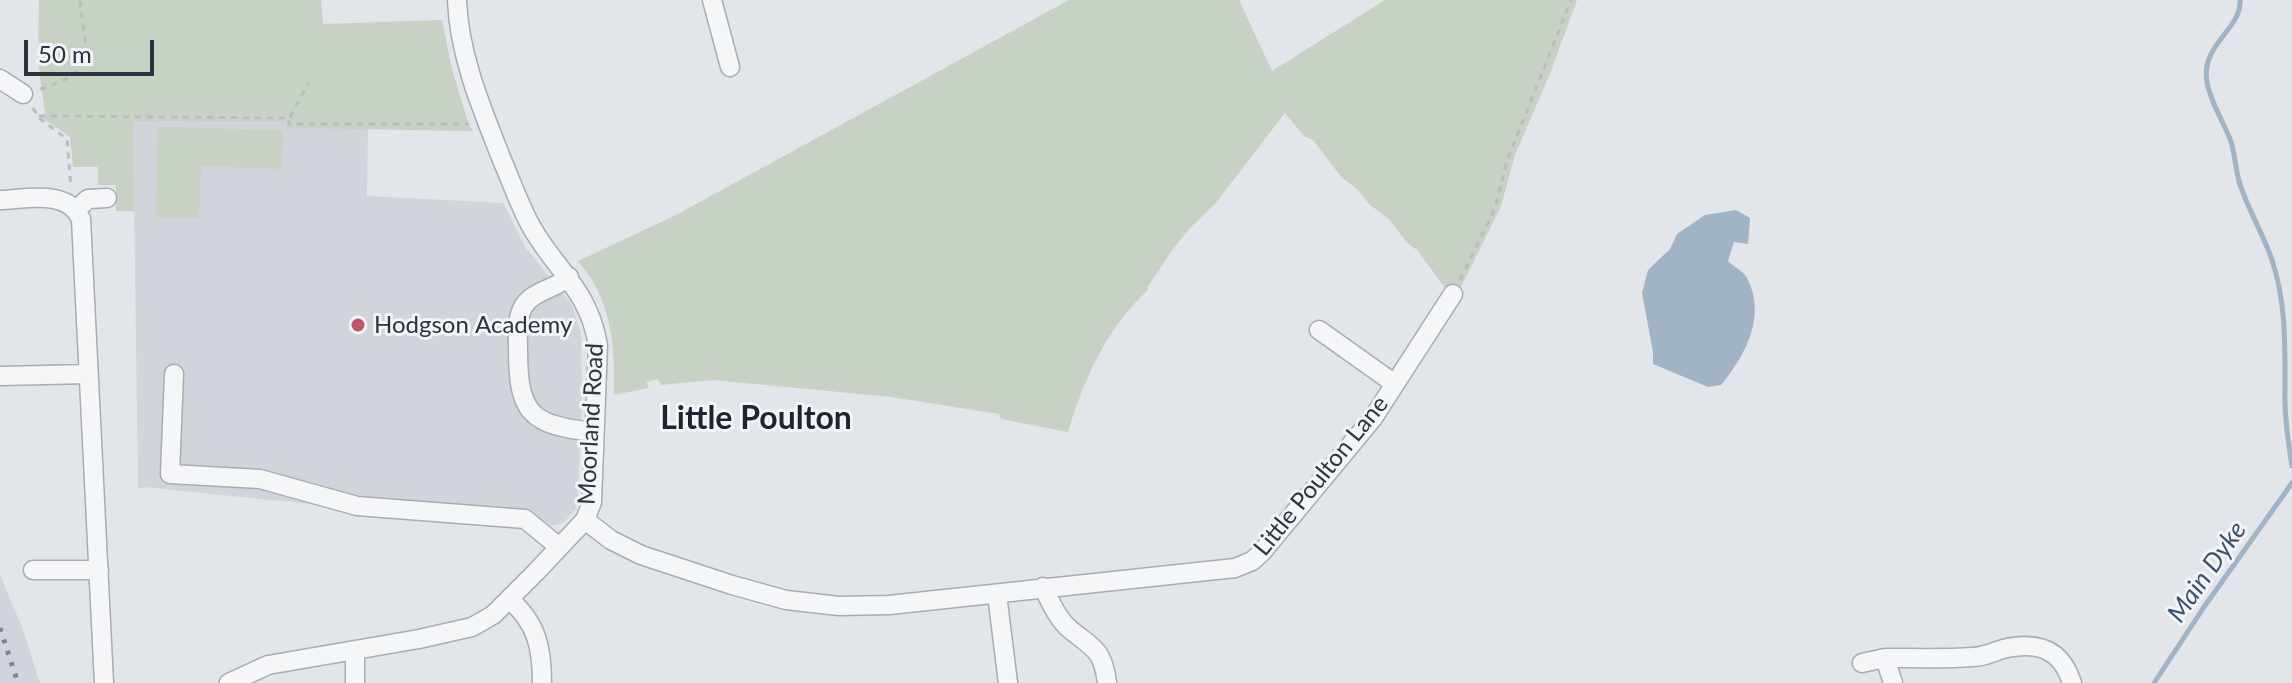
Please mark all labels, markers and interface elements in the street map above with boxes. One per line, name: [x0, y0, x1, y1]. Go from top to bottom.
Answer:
scale bar: [28, 24, 158, 74]
text: 50 m: [38, 39, 92, 68]
place label: Hodgson Academy: [374, 311, 572, 339]
marker: Hodgson Academy: [349, 316, 367, 334]
street label: Moorland Road: [572, 343, 610, 505]
street label: Little Poulton Lane: [1248, 390, 1394, 562]
district label: Little Poulton: [660, 400, 852, 438]
water label: Main Dyke: [2161, 516, 2253, 628]

